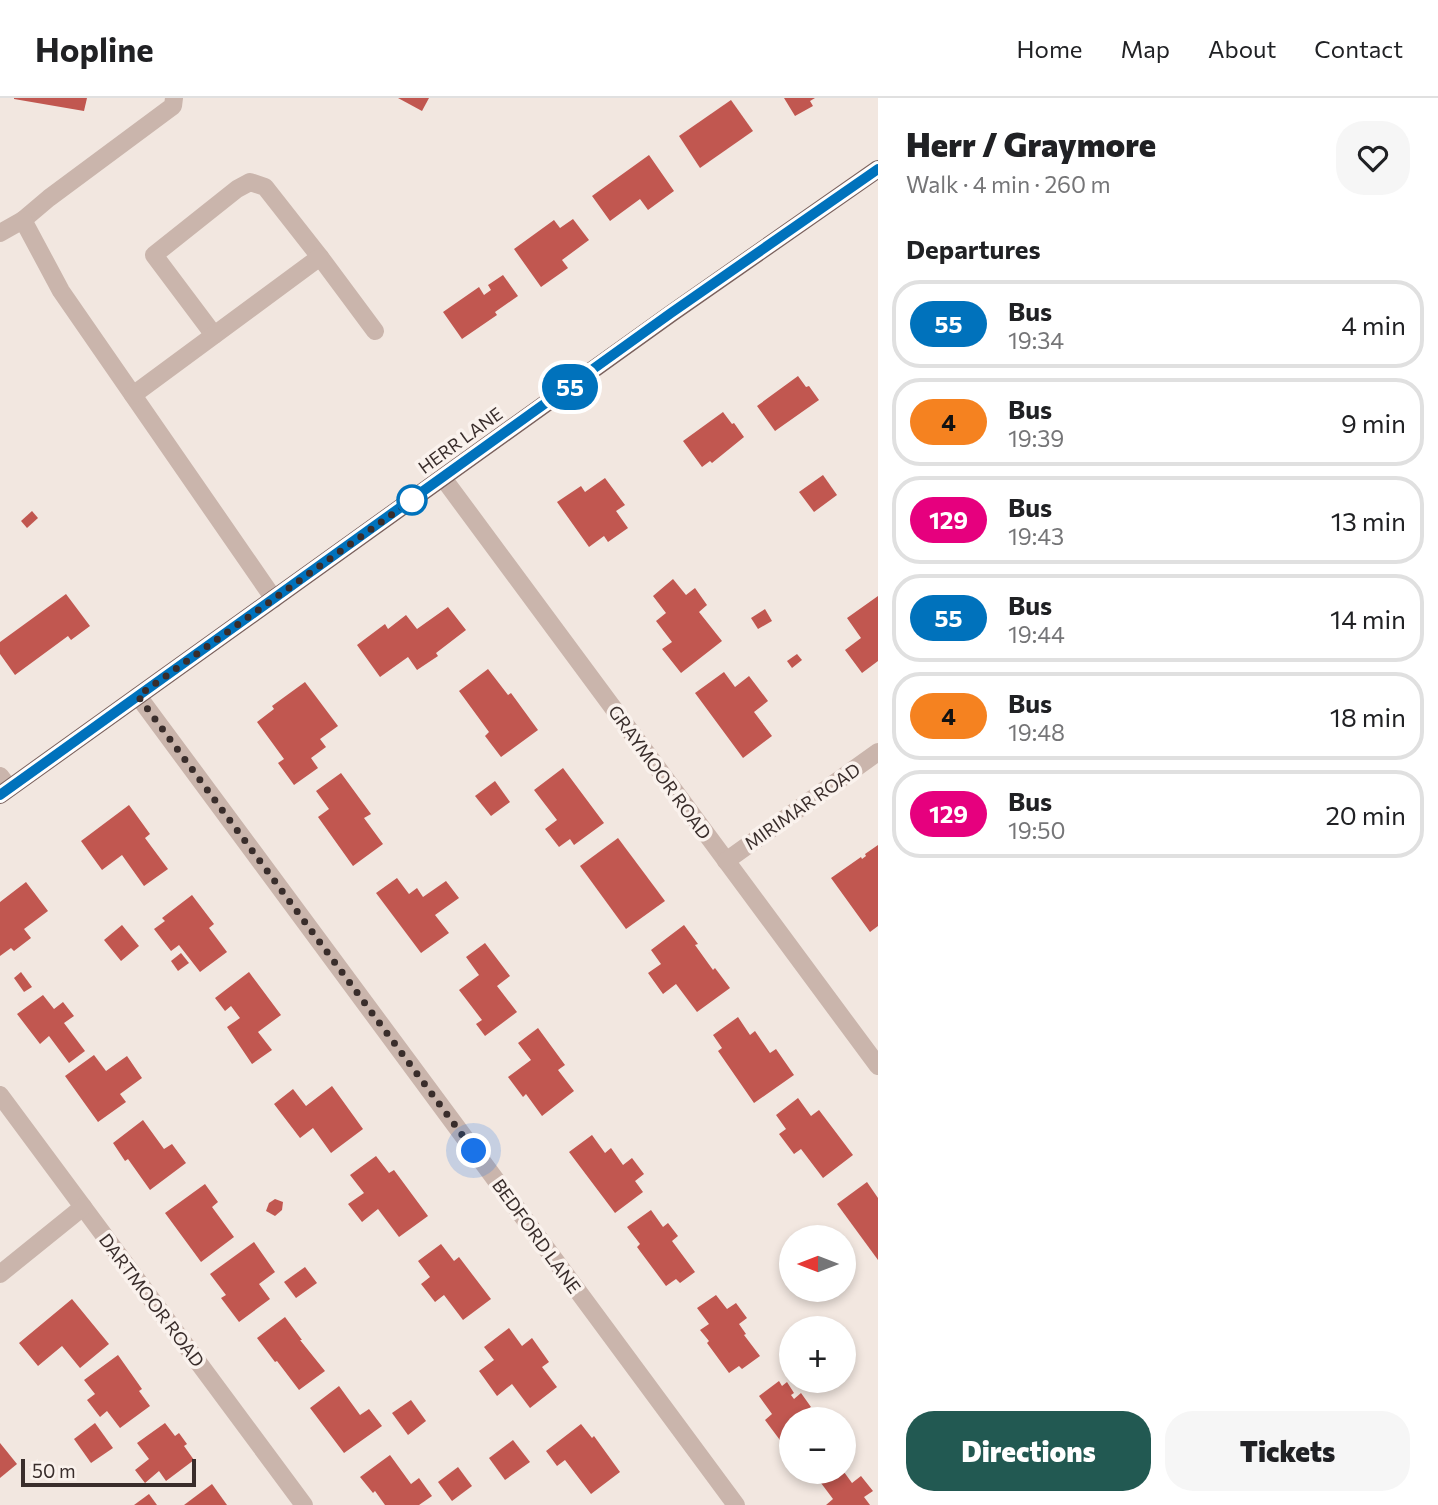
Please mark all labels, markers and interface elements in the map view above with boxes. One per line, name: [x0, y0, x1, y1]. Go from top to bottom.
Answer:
text: Hopline: [35, 28, 154, 69]
text: Home: [1017, 34, 1083, 63]
text: Map: [1121, 34, 1170, 63]
text: About: [1208, 34, 1276, 63]
text: Contact: [1314, 34, 1403, 63]
button: heart: [1336, 121, 1410, 195]
text: Herr / Graymore: [906, 123, 1156, 164]
text: Walk · 4 min · 260 m: [906, 170, 1111, 198]
text: Departures: [906, 233, 1041, 264]
text: Bus: [1008, 295, 1052, 326]
text: 55: [935, 309, 962, 338]
text: 4 min: [1341, 309, 1406, 340]
text: 19:34: [1008, 326, 1064, 354]
line badge: 55: [538, 364, 602, 410]
text: 55: [556, 372, 584, 401]
text: Bus: [1008, 393, 1052, 424]
street label: HERR LANE: [414, 402, 506, 478]
text: 4: [941, 407, 956, 436]
text: 9 min: [1341, 407, 1406, 438]
text: 19:39: [1008, 424, 1064, 452]
unlabelled marker: [397, 485, 427, 515]
text: Bus: [1008, 491, 1052, 522]
text: 129: [929, 505, 968, 534]
text: 13 min: [1331, 505, 1406, 536]
text: 19:43: [1008, 522, 1064, 550]
text: Bus: [1008, 589, 1052, 620]
text: 55: [935, 603, 962, 632]
text: 14 min: [1330, 603, 1406, 634]
text: 19:44: [1008, 620, 1065, 648]
text: Bus: [1008, 687, 1052, 718]
street label: GRAYMOOR ROAD: [604, 701, 716, 843]
text: 4: [941, 701, 956, 730]
text: 18 min: [1330, 701, 1406, 732]
text: 19:48: [1008, 718, 1065, 746]
street label: MIRIMAR ROAD: [740, 758, 864, 854]
text: Bus: [1008, 785, 1052, 816]
text: 129: [929, 799, 968, 828]
text: 20 min: [1325, 799, 1406, 830]
text: 19:50: [1008, 816, 1065, 844]
your location: [456, 1133, 491, 1168]
street label: BEDFORD LANE: [488, 1174, 586, 1298]
north arrow: [779, 1225, 856, 1302]
map controls: [779, 1225, 856, 1484]
street label: DARTMOOR ROAD: [95, 1229, 209, 1371]
button: +: [779, 1316, 856, 1393]
button: −: [779, 1407, 856, 1484]
button: Directions: [906, 1411, 1151, 1491]
button: Tickets: [1165, 1411, 1410, 1491]
scale bar: [21, 1456, 196, 1488]
text: 50 m: [32, 1459, 76, 1482]

